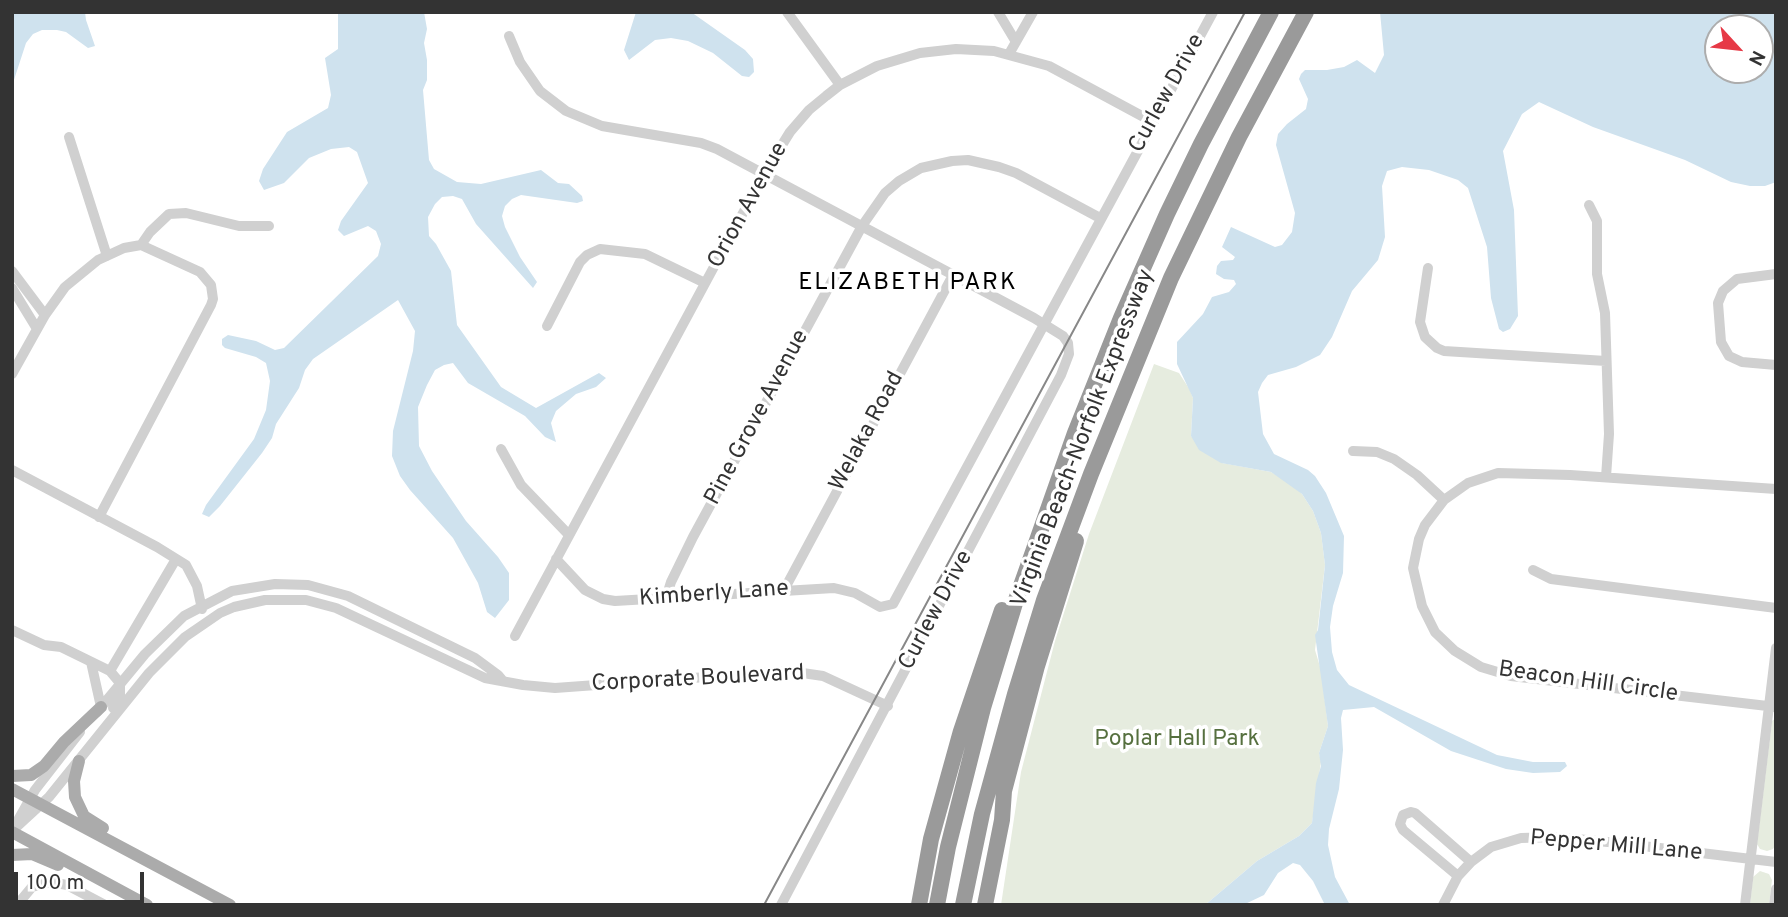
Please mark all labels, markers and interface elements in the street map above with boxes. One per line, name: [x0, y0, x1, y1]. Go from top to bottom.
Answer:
north arrow: [1704, 14, 1774, 84]
street label: Curlew Drive: [1124, 30, 1212, 158]
text: N: [1742, 46, 1770, 69]
street label: Orion Avenue: [703, 138, 795, 274]
street label: Virginia Beach-Norfolk Expressway: [1007, 266, 1161, 612]
district label: ELIZABETH PARK: [800, 270, 1016, 298]
street label: Pine Grove Avenue: [700, 326, 816, 510]
street label: Welaka Road: [825, 367, 911, 497]
street label: Curlew Drive: [894, 547, 980, 675]
street label: Kimberly Lane: [638, 576, 790, 614]
street label: Beacon Hill Circle: [1496, 657, 1680, 709]
street label: Corporate Boulevard: [591, 661, 805, 699]
park label: Poplar Hall Park: [1094, 726, 1260, 754]
street label: Pepper Mill Lane: [1529, 826, 1703, 868]
scale bar: [18, 858, 147, 902]
text: 100 m: [27, 870, 84, 897]

